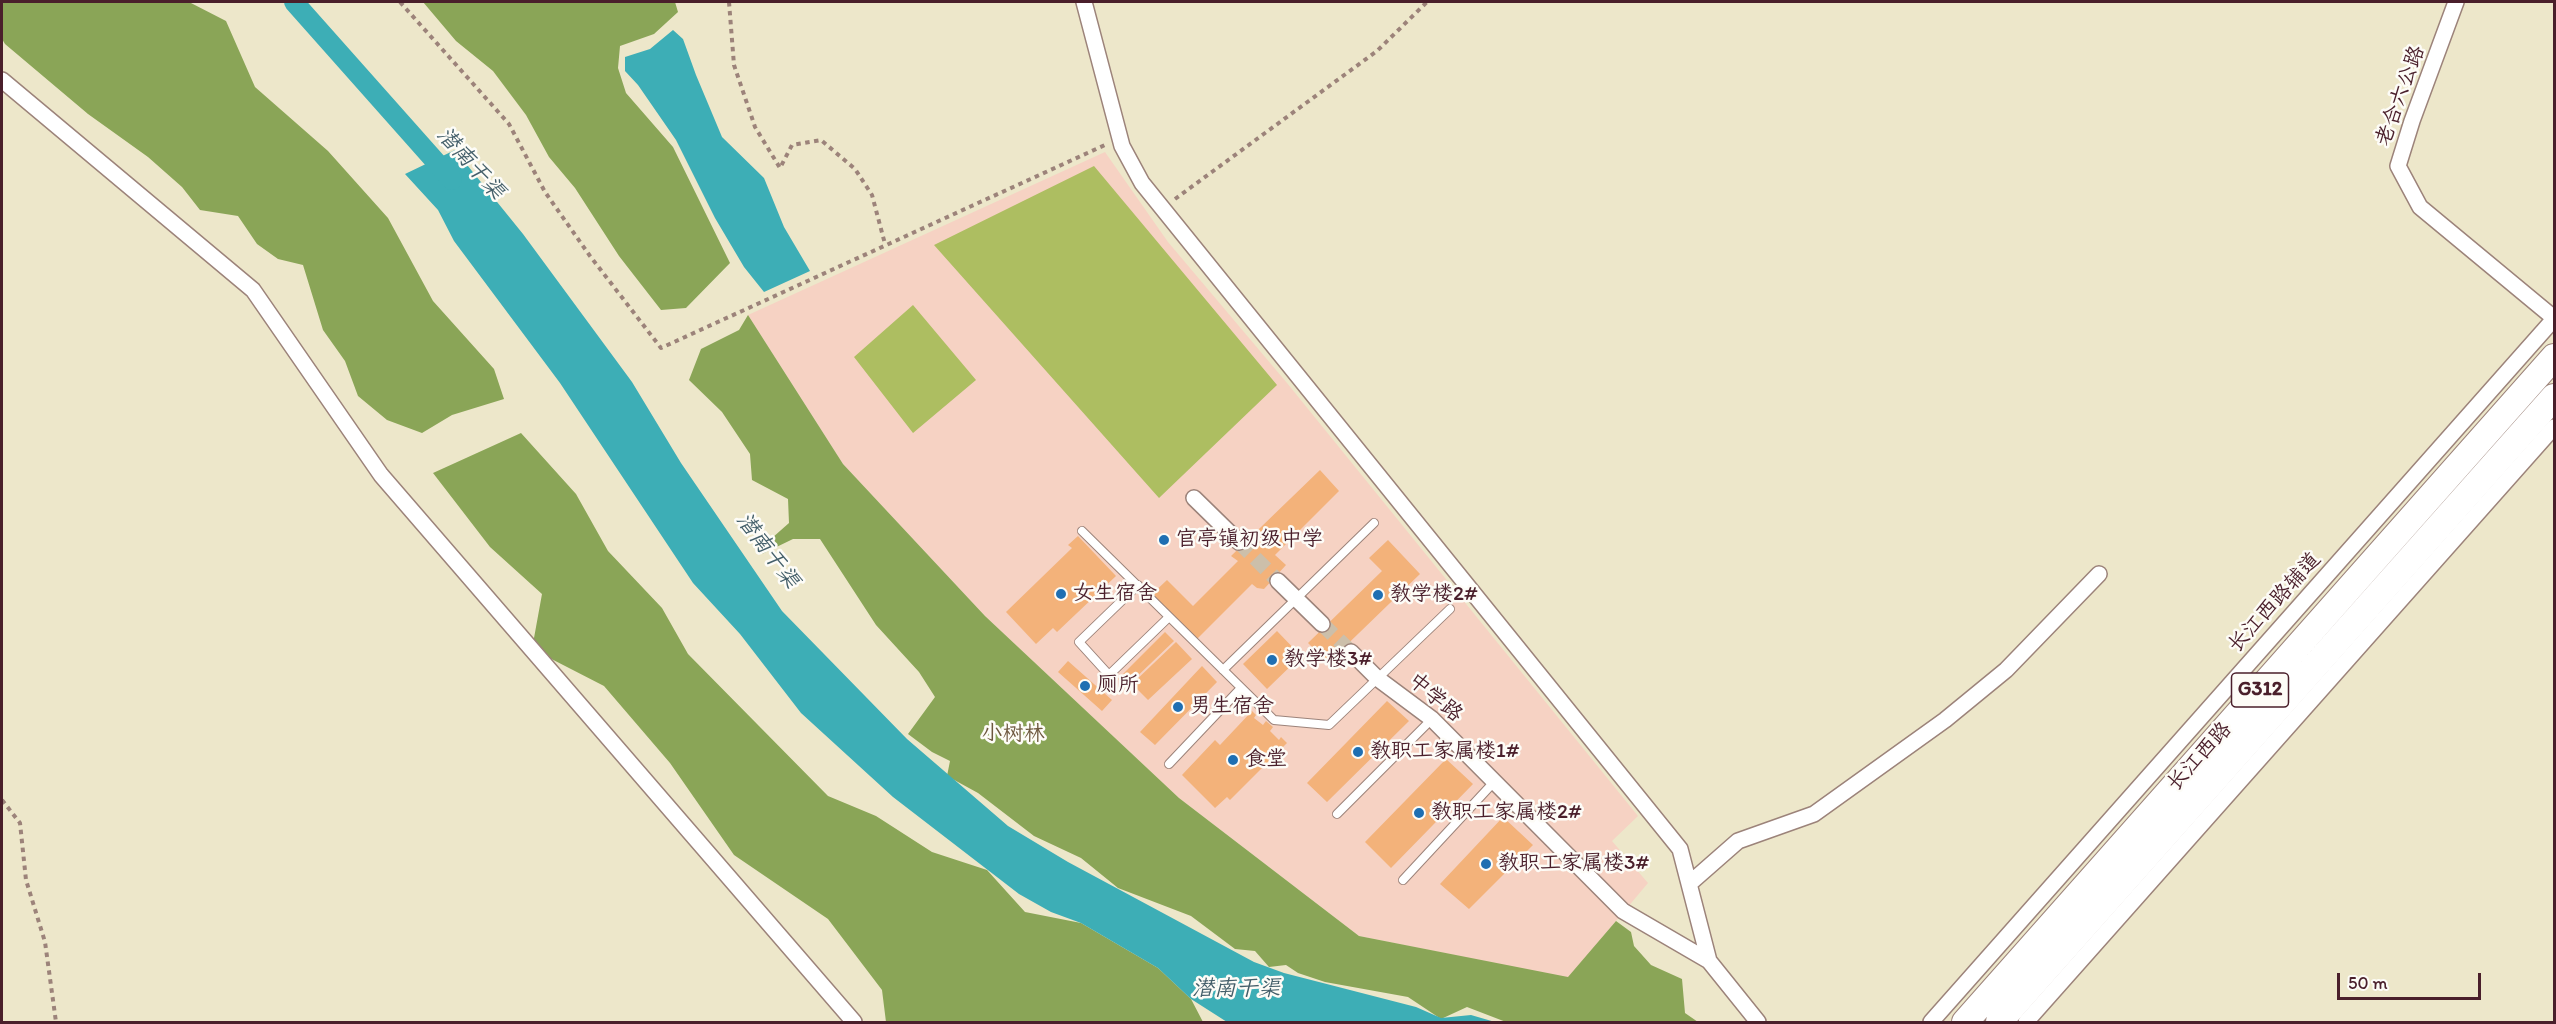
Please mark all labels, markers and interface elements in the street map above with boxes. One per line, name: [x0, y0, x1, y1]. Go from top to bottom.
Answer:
street label: 老合六公路: [2371, 42, 2431, 150]
water label: 潜南干渠: [431, 122, 509, 206]
water label: 潜南干渠: [730, 508, 804, 594]
place label: 官亭镇初级中学: [1176, 527, 1323, 553]
marker: 官亭镇初级中学: [1157, 533, 1171, 547]
street label: 长江西路辅道: [2223, 548, 2327, 658]
place label: 女生宿舍: [1073, 581, 1157, 607]
place label: 教学楼2#: [1390, 582, 1478, 608]
marker: 女生宿舍: [1054, 587, 1068, 601]
marker: 教学楼2#: [1371, 588, 1385, 602]
place label: 教学楼3#: [1284, 647, 1372, 673]
marker: 教学楼3#: [1265, 653, 1279, 667]
street label: 中学路: [1403, 668, 1467, 728]
place label: 厕所: [1097, 673, 1139, 699]
road number: G312: [2232, 673, 2288, 707]
marker: 厕所: [1078, 679, 1092, 693]
place label: 男生宿舍: [1190, 694, 1274, 720]
marker: 男生宿舍: [1171, 700, 1185, 714]
street label: 长江西路: [2163, 717, 2237, 797]
park label: 小树林: [982, 722, 1044, 748]
place label: 教职工家属楼1#: [1370, 739, 1519, 765]
marker: 教职工家属楼1#: [1351, 745, 1365, 759]
place label: 食堂: [1245, 747, 1287, 773]
marker: 食堂: [1226, 753, 1240, 767]
place label: 教职工家属楼2#: [1431, 800, 1582, 826]
marker: 教职工家属楼2#: [1412, 806, 1426, 820]
place label: 教职工家属楼3#: [1498, 851, 1649, 877]
marker: 教职工家属楼3#: [1479, 857, 1493, 871]
scale bar: [2340, 961, 2484, 999]
text: 50 m: [2348, 972, 2388, 994]
water label: 潜南干渠: [1192, 976, 1280, 1002]

